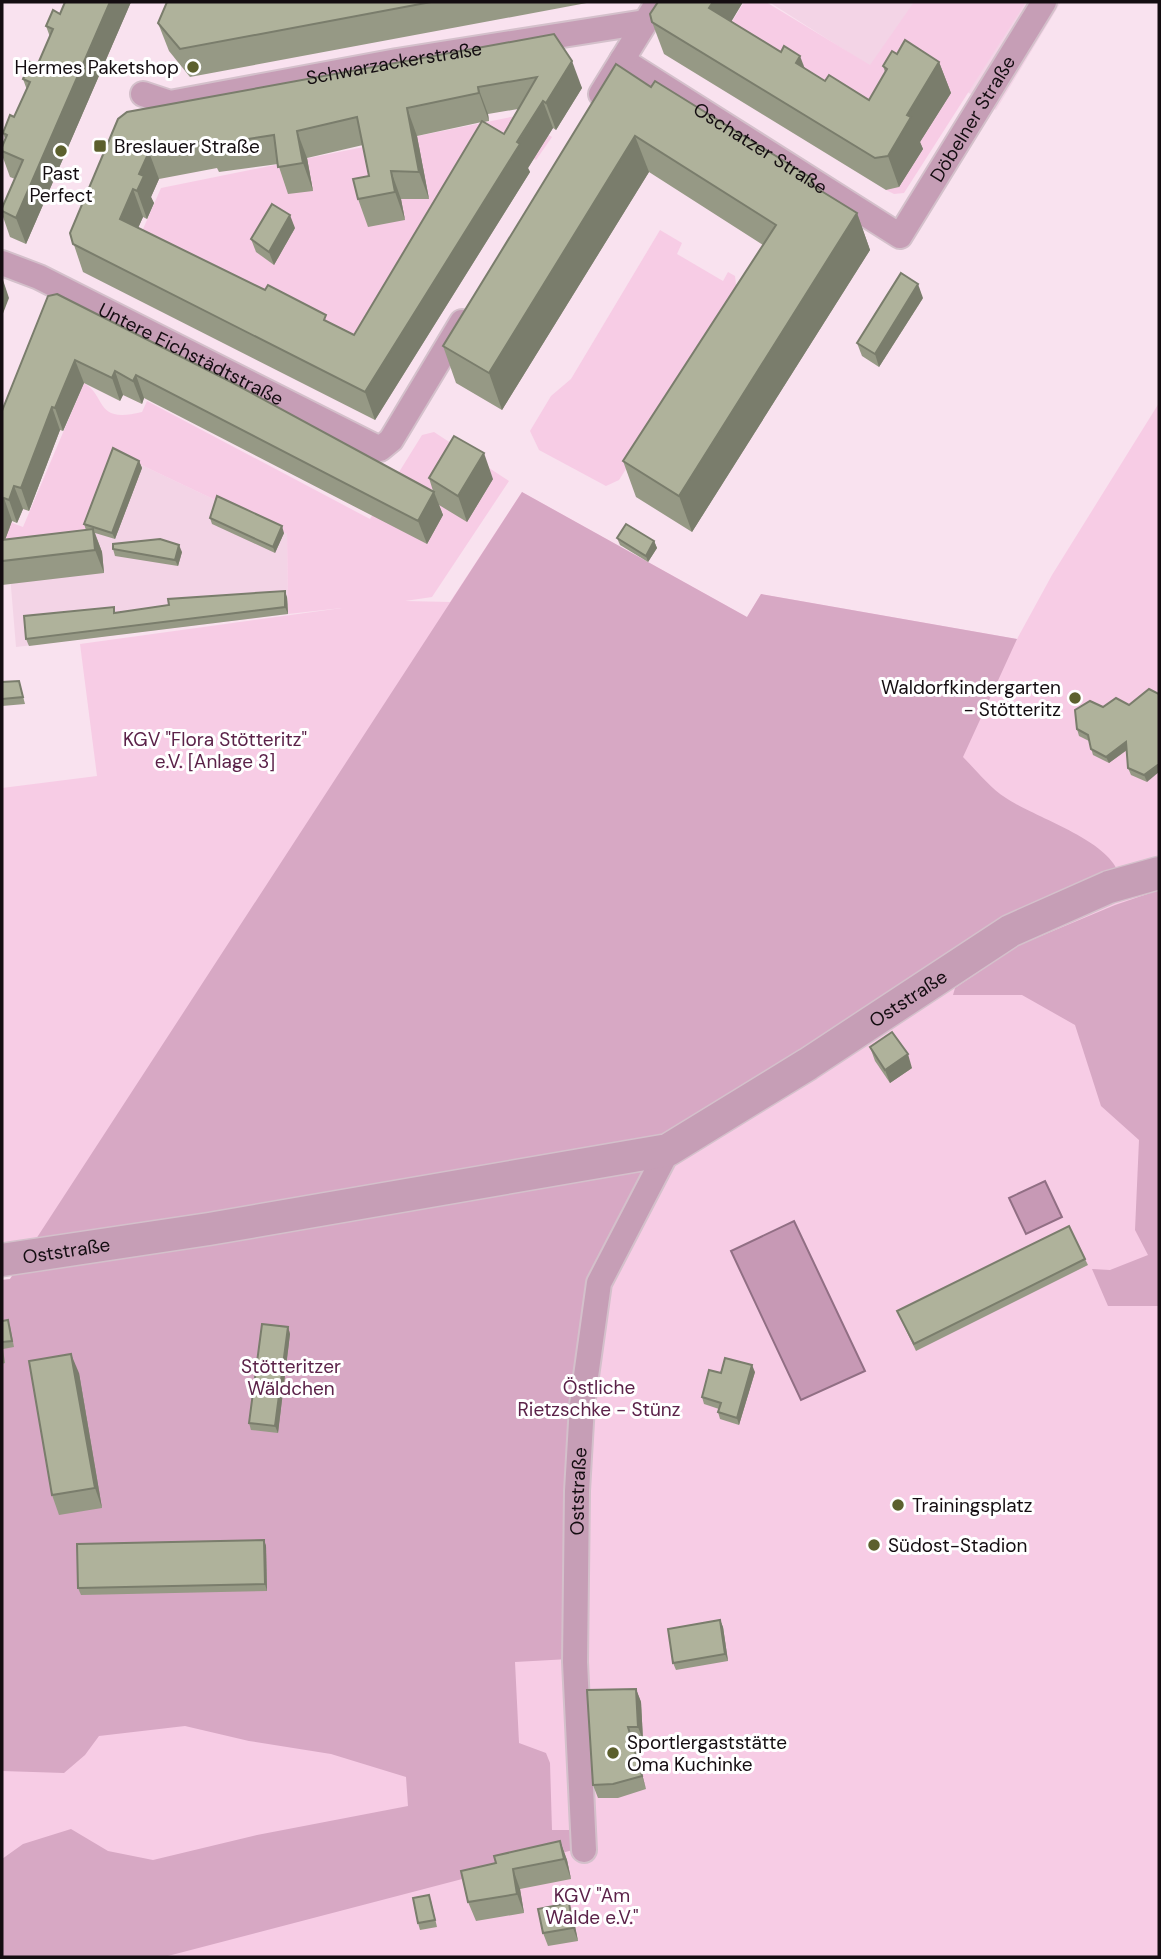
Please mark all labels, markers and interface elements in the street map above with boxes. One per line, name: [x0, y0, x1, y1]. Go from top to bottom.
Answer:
street label: Schwarzackerstraße: [304, 35, 484, 90]
street label: Döbelner Straße: [924, 51, 1021, 186]
place label: Hermes Paketshop: [15, 55, 179, 80]
marker: Hermes Paketshop: [185, 59, 201, 75]
street label: Oschatzer Straße: [689, 96, 832, 200]
place label: Breslauer Straße: [114, 134, 260, 159]
marker: Breslauer Straße: [92, 138, 108, 154]
marker: Past Perfect: [53, 143, 69, 159]
place label: Past Perfect: [29, 161, 93, 208]
street label: Untere Eichstädtstraße: [94, 297, 288, 411]
place label: Waldorfkindergarten - Stötteritz: [881, 675, 1061, 722]
marker: Waldorfkindergarten - Stötteritz: [1067, 690, 1083, 706]
park label: KGV "Flora Stötteritz" e.V. [Anlage 3]: [123, 727, 307, 774]
street label: Oststraße: [864, 963, 952, 1033]
street label: Oststraße: [21, 1231, 112, 1269]
park label: Stötteritzer Wäldchen: [241, 1354, 341, 1401]
park label: Östliche Rietzschke - Stünz: [518, 1375, 680, 1422]
street label: Oststraße: [564, 1446, 592, 1536]
place label: Trainingsplatz: [912, 1493, 1032, 1518]
marker: Trainingsplatz: [890, 1497, 906, 1513]
place label: Südost-Stadion: [888, 1533, 1027, 1558]
marker: Südost-Stadion: [866, 1537, 882, 1553]
place label: Sportlergaststätte Oma Kuchinke: [627, 1730, 787, 1777]
marker: Sportlergaststätte Oma Kuchinke: [605, 1745, 621, 1761]
park label: KGV "Am Walde e.V.": [545, 1883, 639, 1930]

